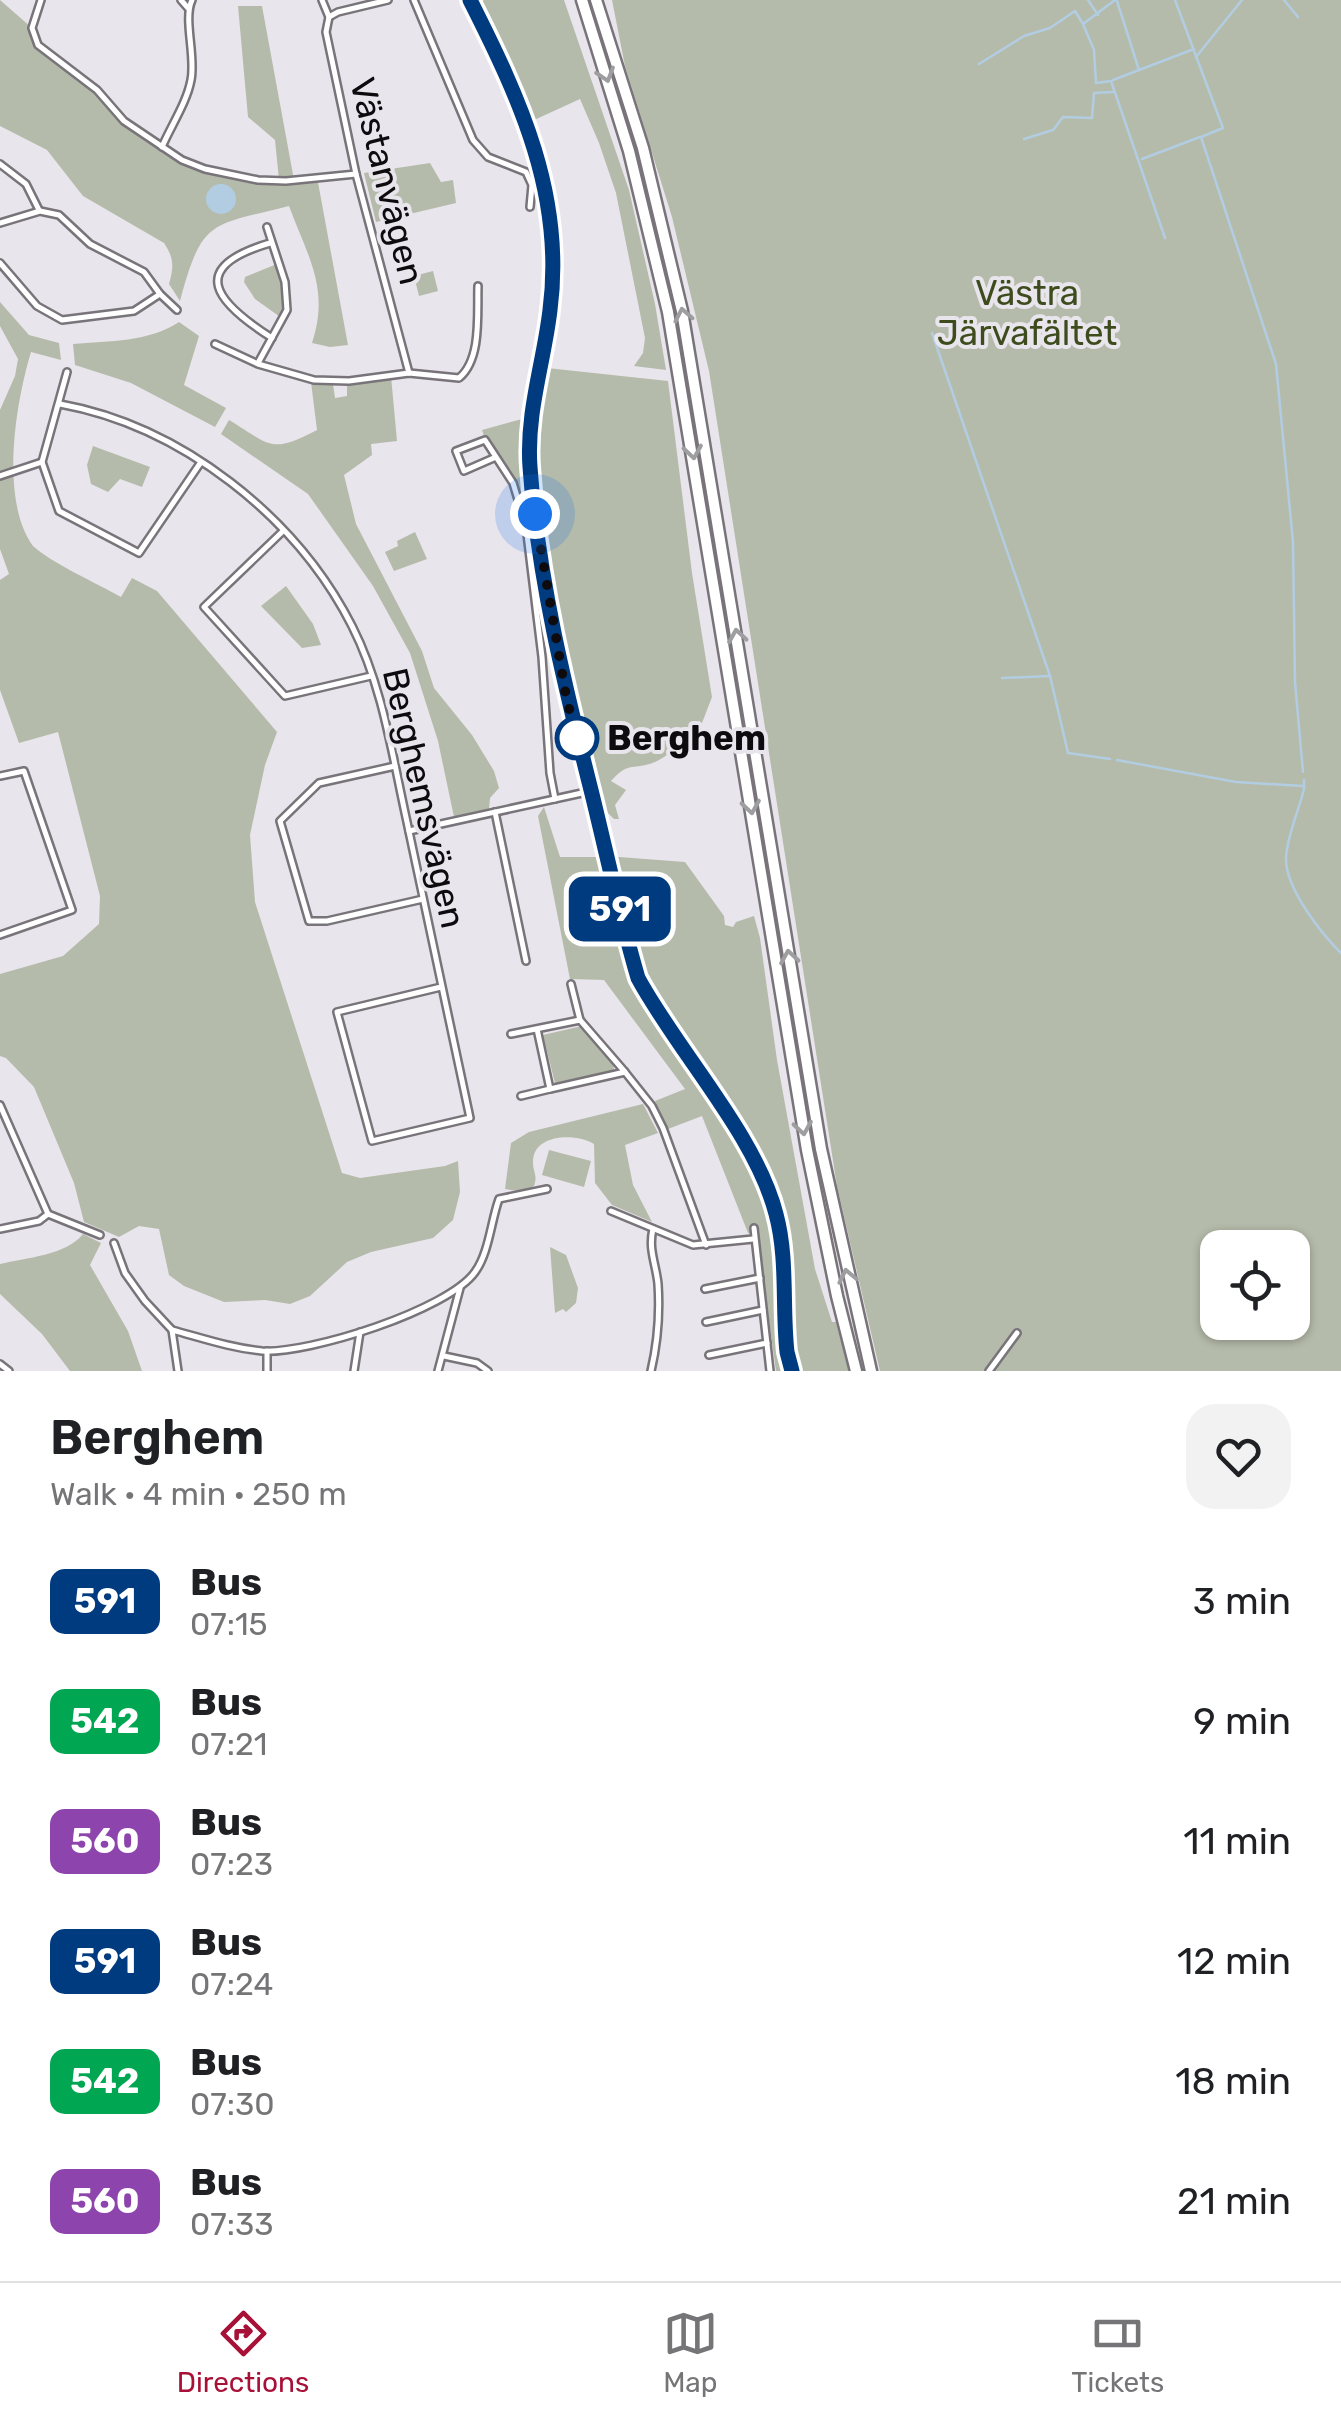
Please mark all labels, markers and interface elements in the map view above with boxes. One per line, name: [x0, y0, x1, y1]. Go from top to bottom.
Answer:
one-way arrow: [595, 66, 615, 83]
street label: Västanvägen: [341, 73, 433, 289]
park label: Västra Järvafältet: [937, 272, 1117, 354]
one-way arrow: [673, 307, 694, 324]
one-way arrow: [681, 444, 702, 460]
your location: [510, 489, 560, 539]
one-way arrow: [727, 628, 748, 644]
street label: Berghemsvägen: [374, 664, 474, 932]
marker: Berghem: [556, 717, 598, 759]
place label: Berghem: [607, 717, 766, 759]
one-way arrow: [740, 799, 761, 816]
line badge: 591: [562, 876, 678, 942]
text: 591: [589, 888, 651, 930]
one-way arrow: [780, 948, 801, 965]
one-way arrow: [792, 1120, 813, 1136]
map controls: [1200, 1230, 1310, 1340]
button: locate: [1200, 1230, 1310, 1340]
one-way arrow: [838, 1268, 859, 1285]
button: heart: [1186, 1404, 1291, 1509]
text: Berghem: [50, 1409, 264, 1466]
text: Walk · 4 min · 250 m: [50, 1475, 347, 1513]
text: Bus: [190, 1559, 262, 1605]
text: 3 min: [1193, 1578, 1291, 1624]
text: 591: [74, 1580, 136, 1622]
text: 07:15: [190, 1605, 268, 1643]
text: Bus: [190, 1679, 262, 1725]
text: 9 min: [1193, 1698, 1291, 1744]
text: 542: [70, 1700, 140, 1742]
text: 07:21: [190, 1725, 267, 1763]
text: Bus: [190, 1799, 262, 1845]
text: 11 min: [1183, 1818, 1291, 1864]
text: 560: [70, 1820, 140, 1862]
text: 07:23: [190, 1845, 273, 1883]
text: Bus: [190, 1919, 262, 1965]
text: 12 min: [1177, 1938, 1291, 1984]
text: 591: [74, 1940, 136, 1982]
text: 07:24: [190, 1965, 273, 2003]
text: Bus: [190, 2039, 262, 2085]
text: 18 min: [1175, 2058, 1291, 2104]
text: 542: [70, 2060, 140, 2102]
text: 07:30: [190, 2085, 274, 2123]
text: Bus: [190, 2159, 262, 2205]
text: 21 min: [1177, 2178, 1291, 2224]
text: 560: [70, 2180, 140, 2222]
text: 07:33: [190, 2205, 273, 2243]
tab: Directions: [177, 2306, 309, 2399]
tab: Map: [663, 2306, 718, 2399]
tab: Tickets: [1071, 2306, 1164, 2399]

